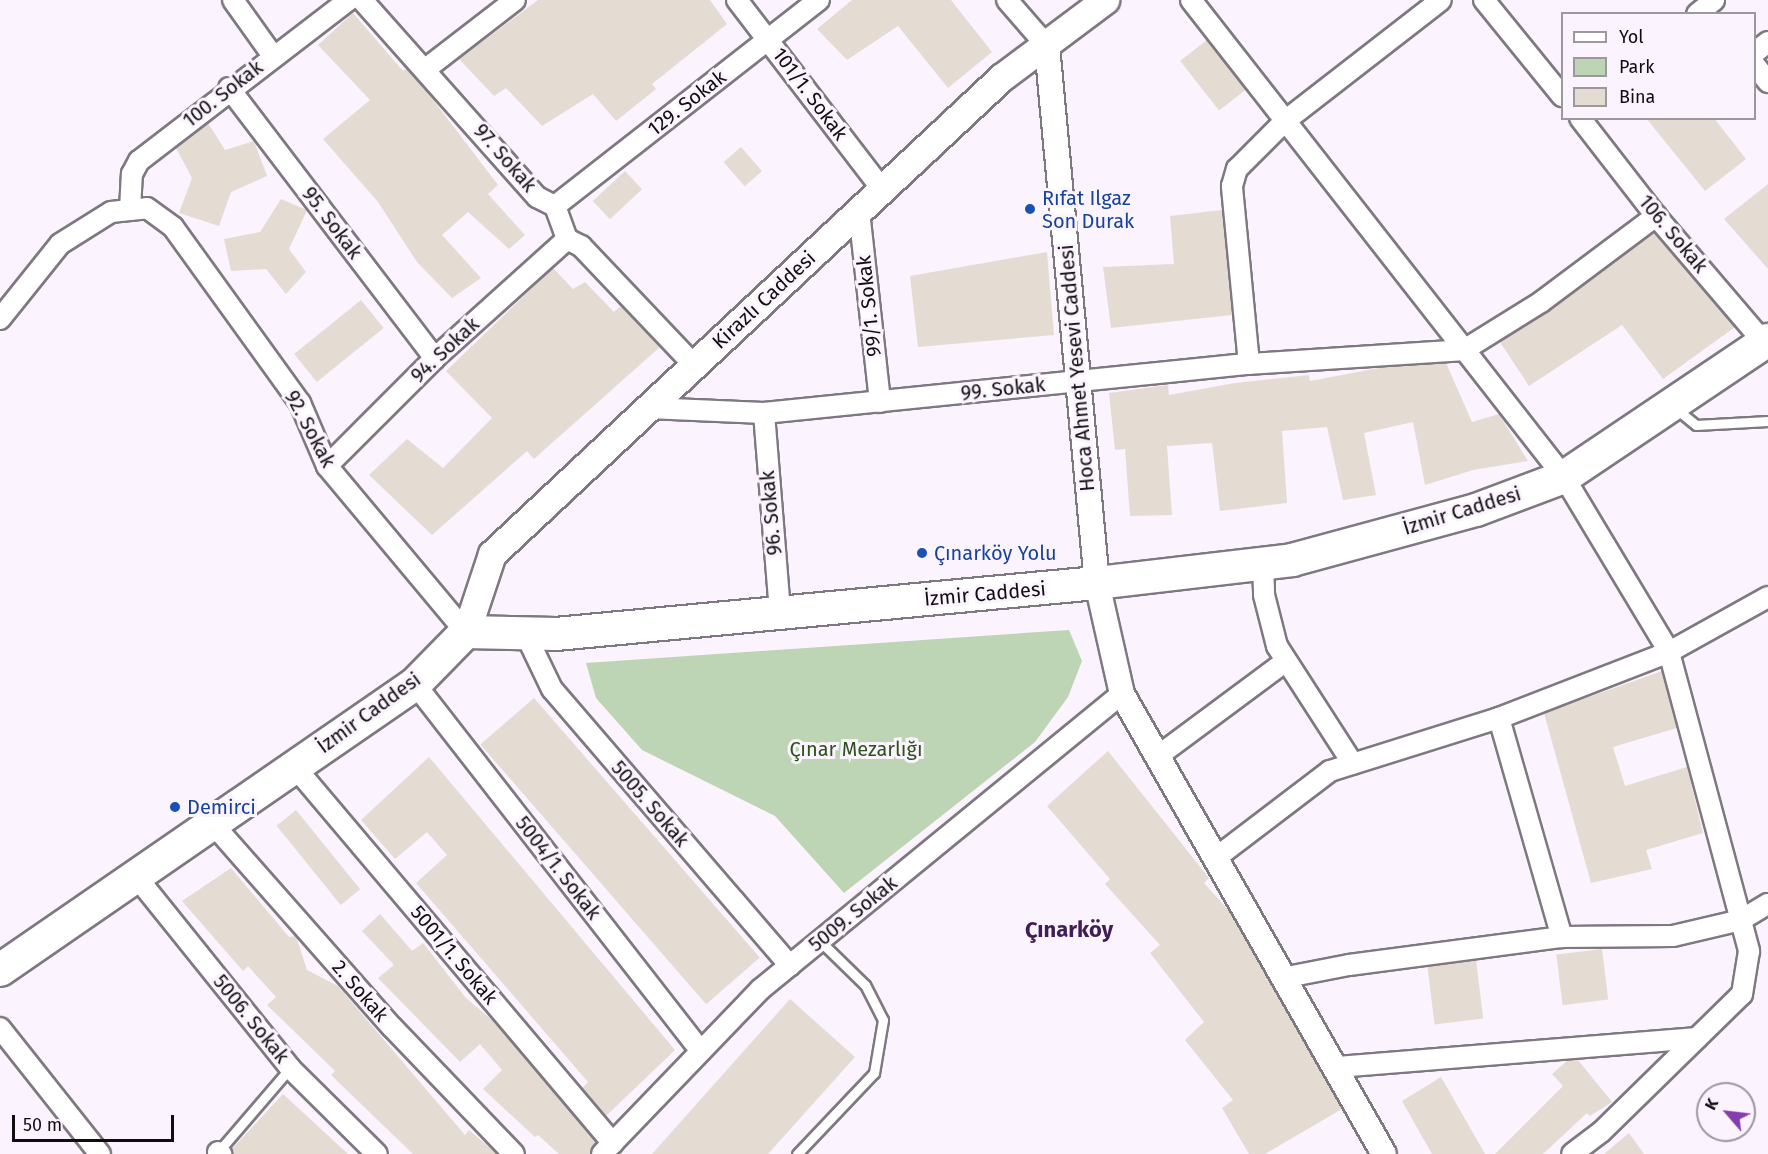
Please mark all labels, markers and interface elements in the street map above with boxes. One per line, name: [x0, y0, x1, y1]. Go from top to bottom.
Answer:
legend: [1561, 12, 1756, 120]
text: Yol: [1619, 26, 1644, 48]
street label: 101/1. Sokak: [767, 43, 853, 145]
street label: 100. Sokak: [178, 55, 268, 133]
text: Park: [1619, 56, 1654, 78]
street label: 129. Sokak: [643, 65, 731, 141]
text: Bina: [1619, 86, 1655, 108]
street label: 97. Sokak: [469, 119, 541, 197]
street label: 95. Sokak: [297, 182, 367, 264]
place label: Rıfat Ilgaz Son Durak: [1042, 186, 1134, 233]
street label: 106. Sokak: [1634, 190, 1712, 278]
marker: Rıfat Ilgaz Son Durak: [1023, 202, 1037, 216]
street label: Hoca Ahmet Yesevi Caddesi: [1054, 243, 1100, 493]
street label: Kirazlı Caddesi: [707, 246, 821, 354]
street label: 99/1. Sokak: [852, 254, 886, 358]
street label: 94. Sokak: [406, 312, 484, 388]
street label: 99. Sokak: [960, 373, 1046, 405]
street label: 92. Sokak: [280, 386, 340, 472]
street label: 96. Sokak: [755, 470, 787, 556]
street label: İzmir Caddesi: [1400, 482, 1524, 540]
place label: Çınarköy Yolu: [934, 541, 1057, 565]
marker: Çınarköy Yolu: [915, 546, 929, 560]
street label: İzmir Caddesi: [923, 577, 1047, 611]
street label: İzmir Caddesi: [313, 667, 425, 759]
park label: Çınar Mezarlığı: [789, 737, 923, 761]
street label: 5005. Sokak: [606, 756, 694, 852]
place label: Demirci: [187, 795, 256, 819]
marker: Demirci: [168, 800, 182, 814]
street label: 5004/1. Sokak: [510, 812, 606, 924]
street label: 5009. Sokak: [804, 871, 902, 957]
street label: 5001/1. Sokak: [406, 901, 502, 1009]
district label: Çınarköy: [1025, 917, 1113, 943]
street label: 2. Sokak: [327, 955, 393, 1027]
street label: 5006. Sokak: [208, 970, 294, 1068]
north arrow: [1696, 1082, 1756, 1142]
text: K: [1701, 1095, 1722, 1113]
scale bar: [15, 1103, 177, 1141]
text: 50 m: [23, 1114, 62, 1136]

